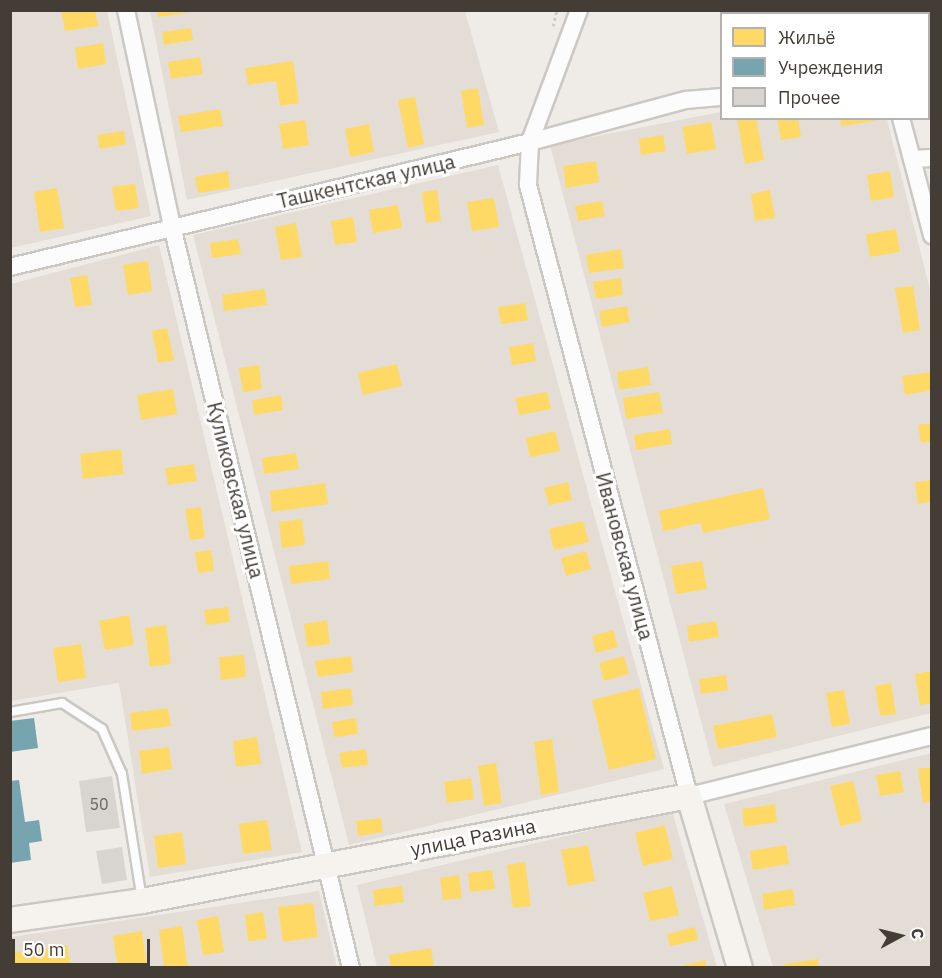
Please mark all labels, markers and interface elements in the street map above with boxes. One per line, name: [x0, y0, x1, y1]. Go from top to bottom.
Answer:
legend: [720, 12, 930, 120]
text: Жильё: [778, 26, 835, 49]
text: Учреждения: [778, 56, 883, 79]
text: Прочее: [778, 86, 840, 109]
street label: Ташкентская улица: [275, 149, 457, 213]
street label: Куликовская улица: [202, 399, 270, 581]
street label: Ивановская улица: [591, 470, 659, 642]
house number: 50: [89, 794, 109, 814]
street label: улица Разина: [408, 813, 538, 861]
north arrow: [870, 906, 930, 966]
scale bar: [15, 927, 153, 965]
text: С: [907, 927, 928, 940]
text: 50 m: [23, 938, 65, 961]

